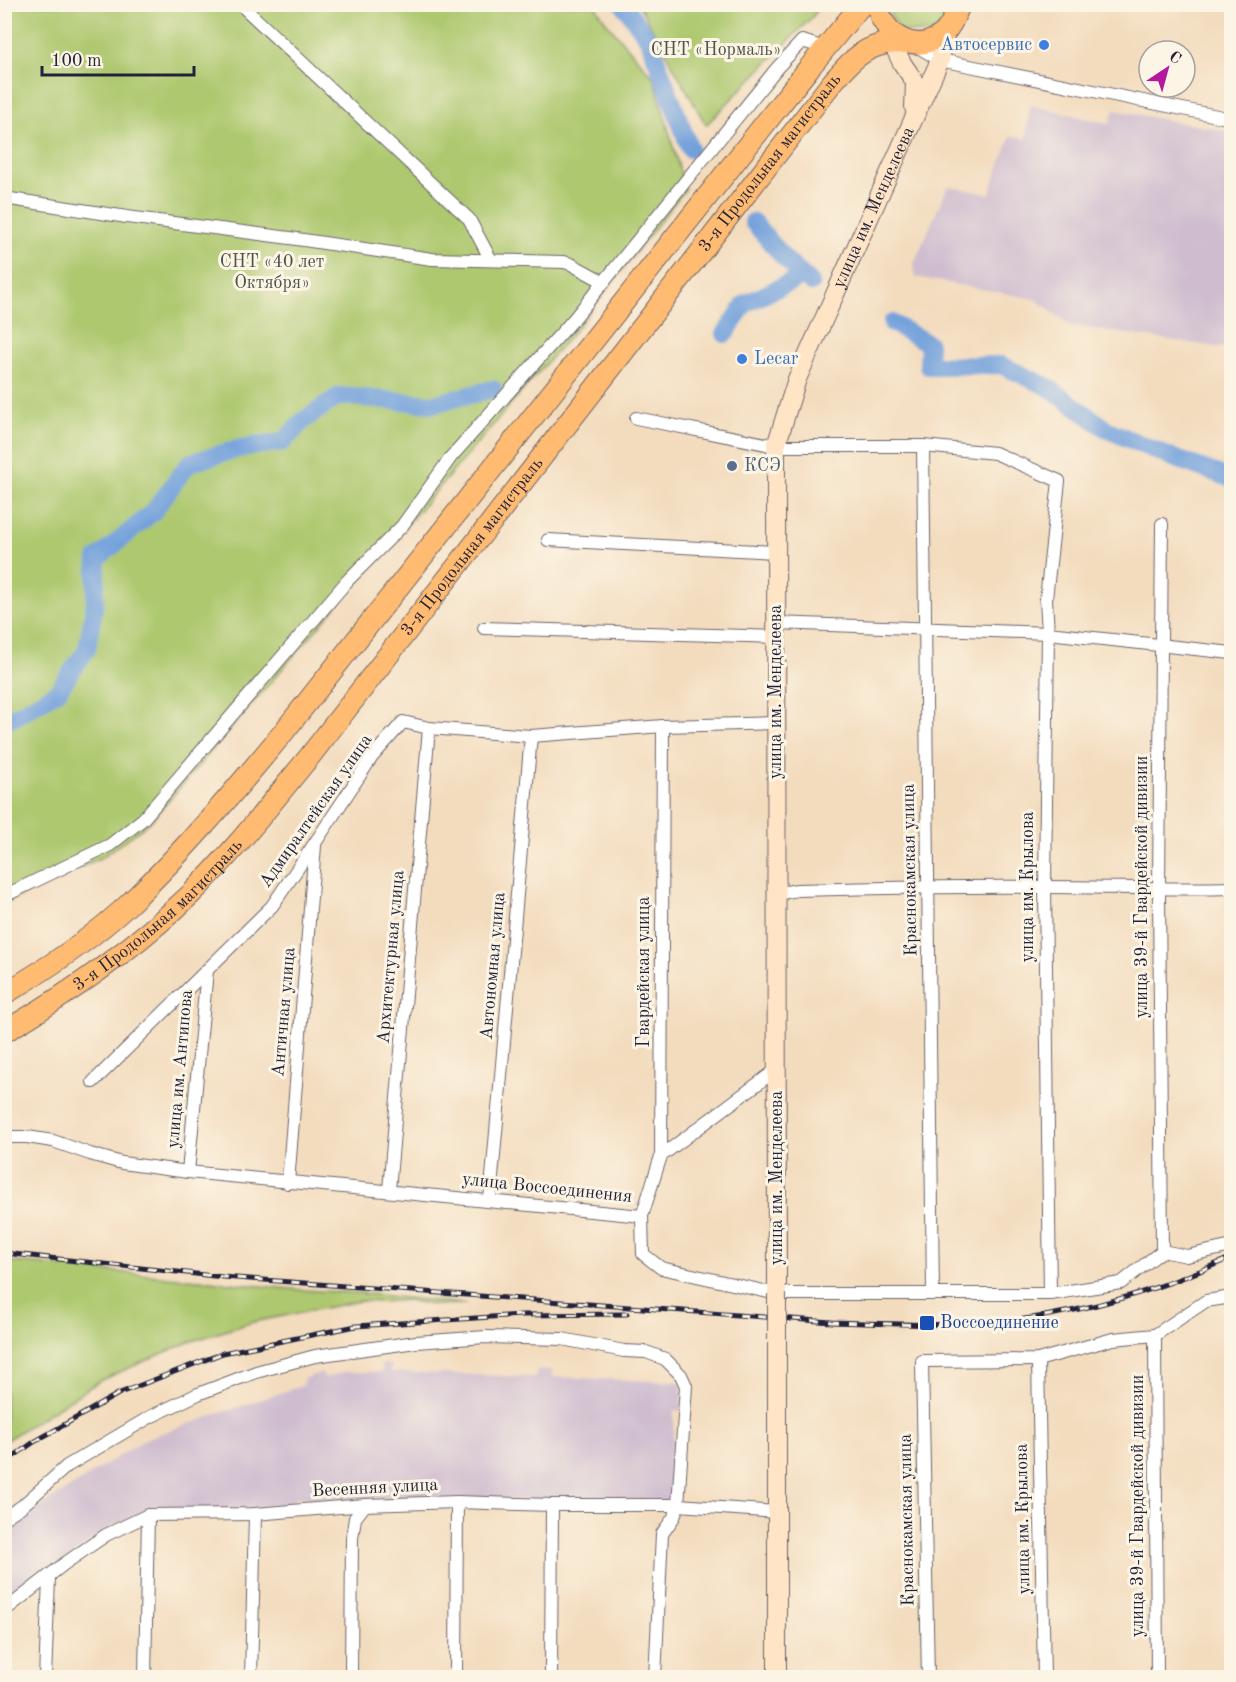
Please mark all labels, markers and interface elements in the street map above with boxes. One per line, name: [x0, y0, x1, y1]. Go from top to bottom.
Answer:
place label: Автосервис: [941, 36, 1032, 54]
marker: Автосервис: [1037, 38, 1051, 52]
scale bar: [42, 39, 194, 77]
north arrow: [1137, 39, 1197, 99]
park label: СНТ «Нормаль»: [651, 41, 781, 59]
text: С: [1166, 49, 1184, 68]
text: 100 m: [51, 52, 102, 70]
street label: 3-я Продольная магистраль: [696, 70, 845, 255]
street label: улица им. Менделеева: [830, 124, 918, 291]
park label: СНТ «40 лет Октября»: [220, 253, 324, 292]
place label: Lecar: [754, 350, 799, 368]
marker: Lecar: [735, 352, 749, 366]
street label: 3-я Продольная магистраль: [398, 454, 547, 639]
place label: КСЭ: [744, 457, 781, 475]
marker: КСЭ: [725, 459, 739, 473]
street label: улица им. Менделеева: [767, 605, 785, 779]
street label: Адмиралтейская улица: [256, 731, 376, 891]
street label: улица 39-й Гвардейской дивизии: [1133, 756, 1151, 1018]
street label: Краснокамская улица: [899, 784, 921, 956]
street label: улица им. Крылова: [1019, 811, 1037, 963]
street label: 3-я Продольная магистраль: [70, 836, 246, 995]
street label: Архитектурная улица: [374, 869, 408, 1044]
street label: Автономная улица: [478, 891, 508, 1041]
street label: Гвардейская улица: [635, 896, 653, 1048]
street label: Античная улица: [269, 946, 299, 1078]
street label: улица им. Антипова: [164, 989, 196, 1149]
street label: улица им. Менделеева: [768, 1091, 786, 1265]
street label: улица Воссоединения: [461, 1170, 633, 1206]
marker: Воссоединение: [918, 1314, 936, 1332]
place label: Воссоединение: [940, 1314, 1059, 1332]
street label: улица 39-й Гвардейской дивизии: [1129, 1375, 1147, 1637]
street label: Краснокамская улица: [896, 1434, 918, 1606]
street label: улица им. Крылова: [1013, 1443, 1033, 1595]
street label: Весенняя улица: [311, 1476, 439, 1500]

